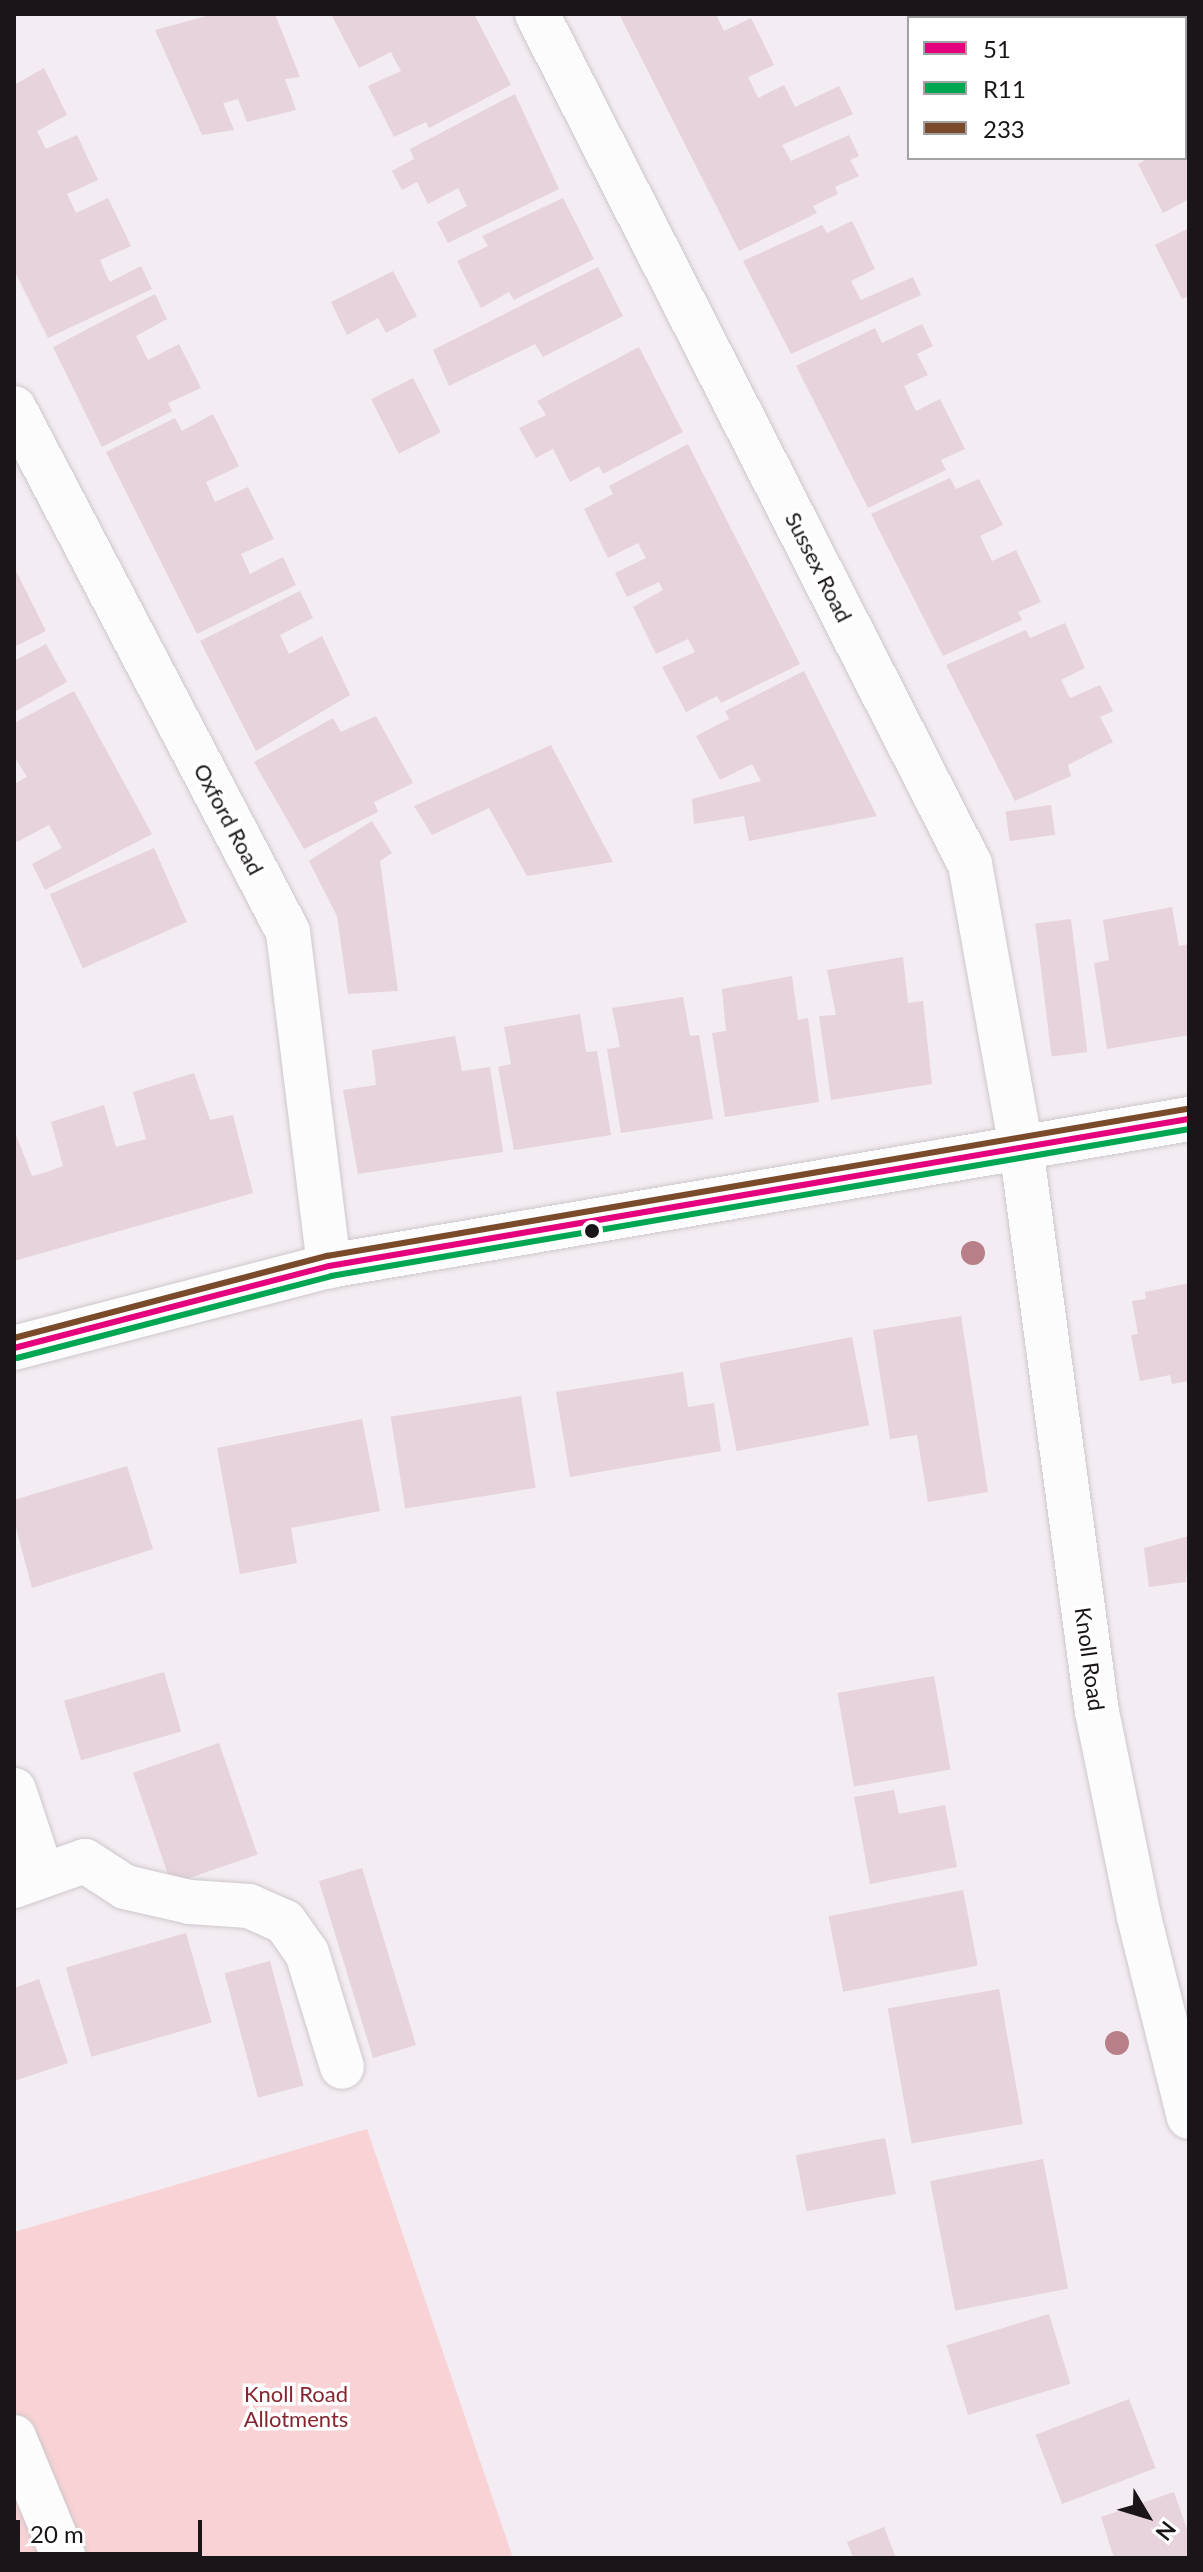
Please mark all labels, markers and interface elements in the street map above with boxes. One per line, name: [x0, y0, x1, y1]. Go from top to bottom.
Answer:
legend: [907, 16, 1187, 160]
text: 51: [983, 34, 1011, 63]
text: R11: [983, 74, 1026, 103]
text: 233: [983, 114, 1025, 143]
street label: Sussex Road: [780, 508, 858, 626]
street label: Oxford Road: [189, 759, 269, 879]
unlabelled marker: [584, 1223, 600, 1239]
street label: Knoll Road: [1070, 1606, 1110, 1712]
park label: Knoll Road Allotments: [244, 2380, 348, 2432]
north arrow: [1107, 2476, 1187, 2556]
scale bar: [20, 2504, 206, 2554]
text: N: [1150, 2516, 1182, 2546]
text: 20 m: [30, 2519, 84, 2548]

